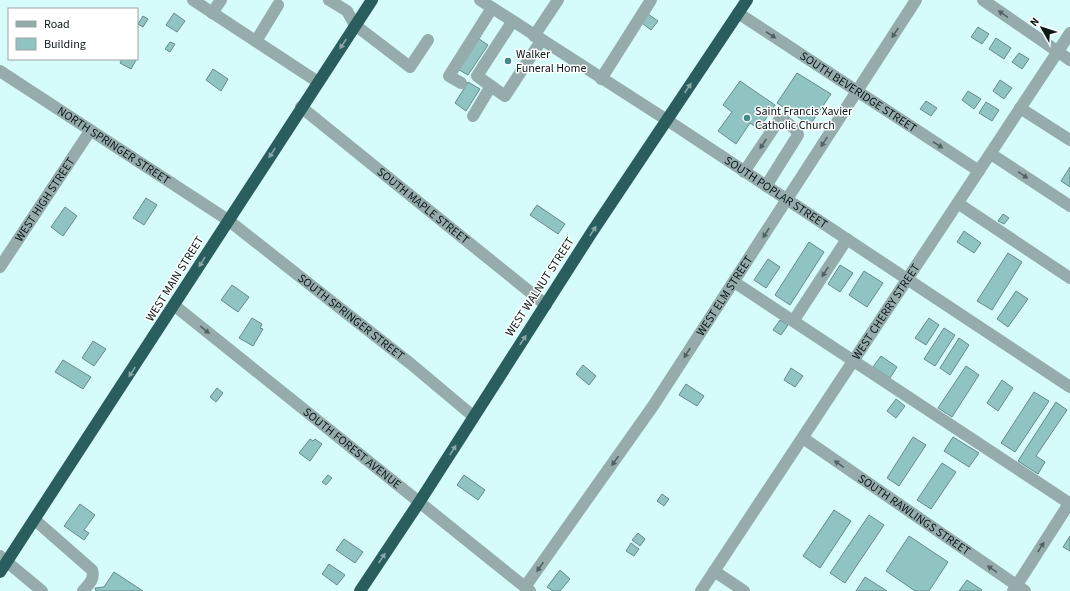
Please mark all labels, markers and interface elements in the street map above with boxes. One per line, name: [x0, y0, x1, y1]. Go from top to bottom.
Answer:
legend: [8, 8, 138, 60]
north arrow: [1022, 8, 1062, 48]
one-way arrow: [998, 10, 1008, 18]
text: N: [1026, 14, 1043, 30]
text: Road: [44, 16, 70, 33]
one-way arrow: [891, 28, 899, 38]
one-way arrow: [766, 31, 776, 39]
text: Building: [44, 36, 86, 53]
one-way arrow: [339, 39, 347, 49]
place label: Walker Funeral Home: [516, 46, 586, 77]
street label: SOUTH BEVERIDGE STREET: [797, 47, 921, 137]
marker: Walker Funeral Home: [503, 56, 513, 66]
one-way arrow: [685, 82, 692, 94]
street label: NORTH SPRINGER STREET: [54, 102, 174, 189]
place label: Saint Francis Xavier Catholic Church: [755, 103, 853, 134]
marker: Saint Francis Xavier Catholic Church: [742, 113, 752, 123]
one-way arrow: [820, 137, 828, 147]
one-way arrow: [759, 139, 767, 150]
one-way arrow: [932, 141, 944, 148]
one-way arrow: [268, 147, 275, 159]
street label: SOUTH POPLAR STREET: [721, 152, 831, 233]
street label: WEST HIGH STREET: [11, 153, 79, 245]
street label: SOUTH MAPLE STREET: [373, 163, 473, 248]
one-way arrow: [1018, 171, 1029, 179]
one-way arrow: [589, 226, 597, 236]
one-way arrow: [762, 227, 770, 238]
street label: WEST MAIN STREET: [142, 233, 208, 325]
street label: WEST WALNUT STREET: [501, 234, 579, 340]
street label: WEST ELM STREET: [692, 252, 757, 339]
one-way arrow: [198, 256, 205, 268]
street label: WEST CHERRY STREET: [848, 260, 924, 363]
one-way arrow: [821, 267, 829, 277]
street label: SOUTH SPRINGER STREET: [294, 270, 408, 364]
one-way arrow: [200, 325, 211, 334]
one-way arrow: [519, 335, 527, 345]
one-way arrow: [684, 347, 691, 359]
one-way arrow: [128, 366, 135, 378]
street label: SOUTH FOREST AVENUE: [299, 403, 405, 493]
one-way arrow: [449, 444, 456, 455]
one-way arrow: [611, 456, 619, 466]
one-way arrow: [834, 460, 844, 468]
street label: SOUTH RAWLINGS STREET: [855, 470, 974, 560]
one-way arrow: [1038, 541, 1045, 552]
one-way arrow: [378, 553, 386, 564]
one-way arrow: [536, 562, 544, 573]
one-way arrow: [987, 565, 998, 573]

